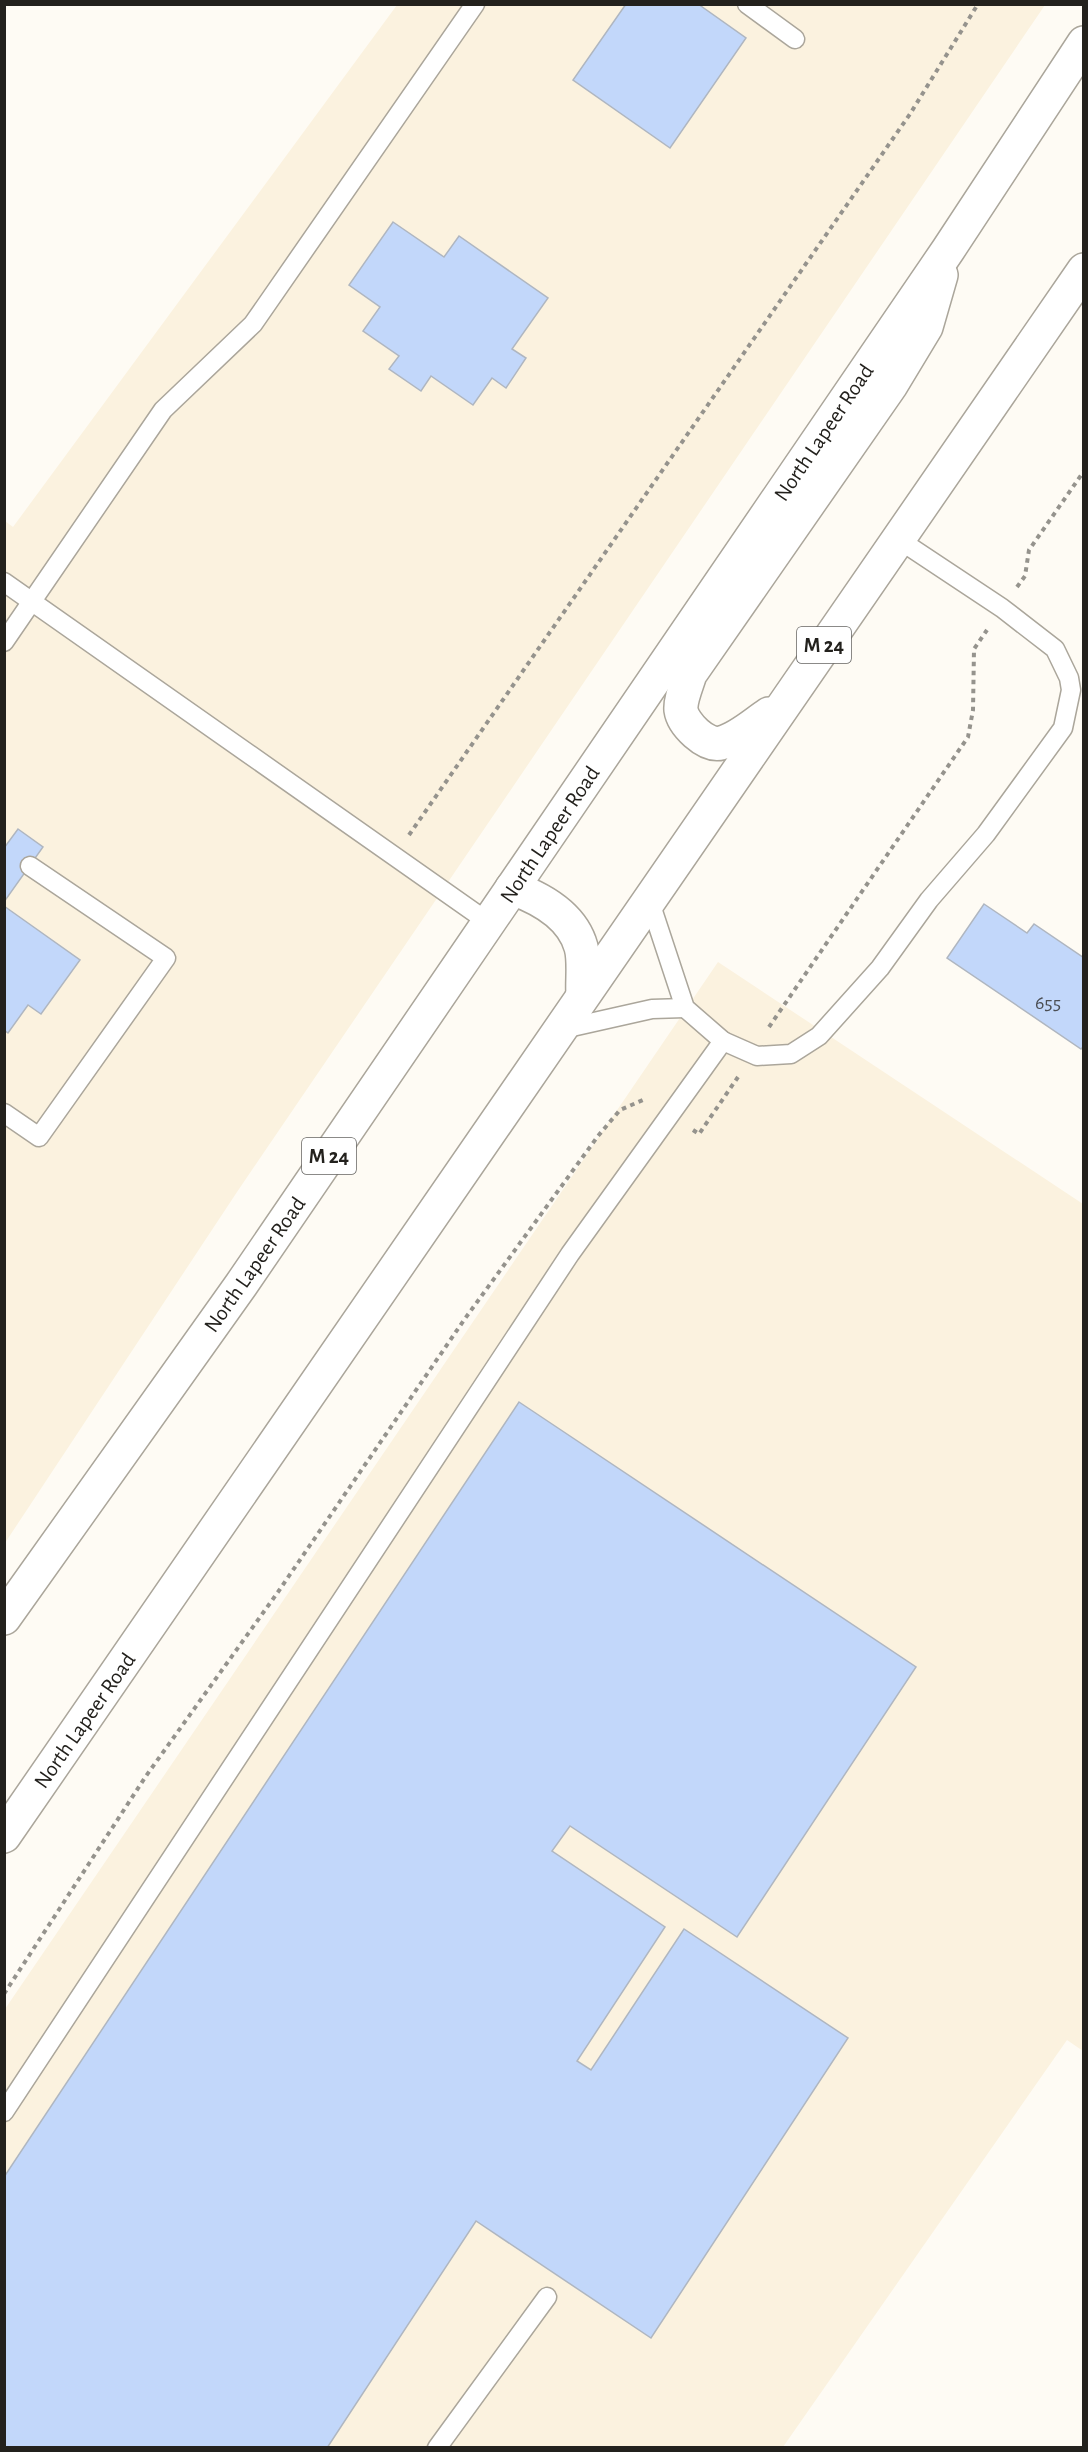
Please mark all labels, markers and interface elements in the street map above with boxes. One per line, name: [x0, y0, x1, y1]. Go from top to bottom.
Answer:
street label: North Lapeer Road: [770, 360, 878, 505]
road number: M 24: [797, 627, 851, 663]
street label: North Lapeer Road: [496, 762, 604, 907]
house number: 655: [1035, 993, 1061, 1013]
road number: M 24: [302, 1138, 356, 1174]
street label: North Lapeer Road: [200, 1193, 310, 1336]
street label: North Lapeer Road: [30, 1649, 140, 1792]

